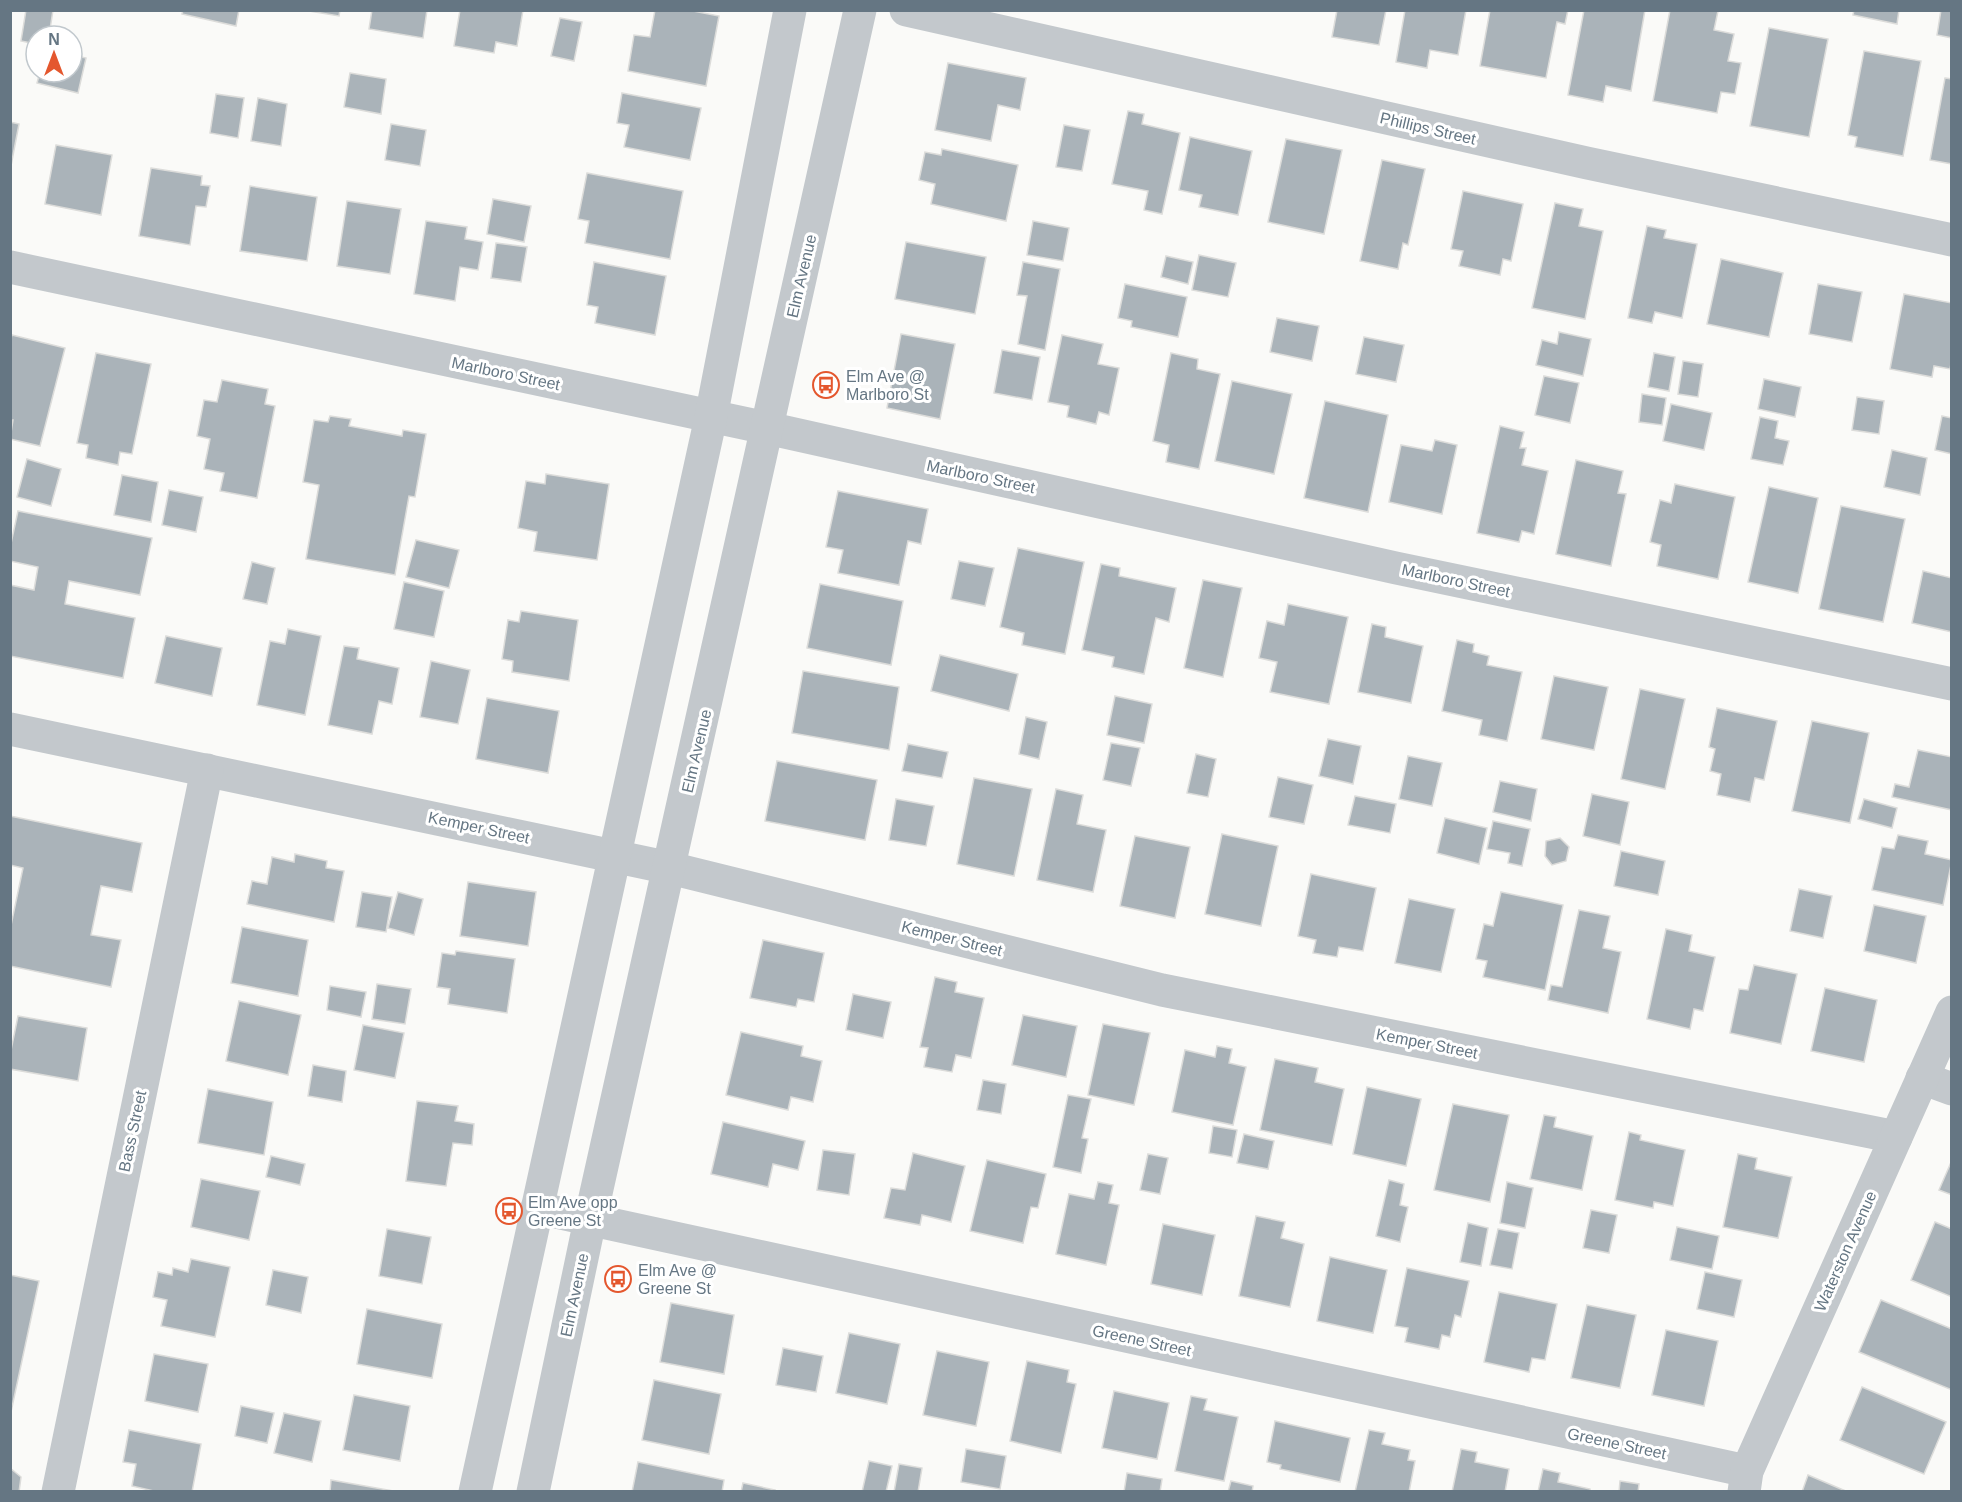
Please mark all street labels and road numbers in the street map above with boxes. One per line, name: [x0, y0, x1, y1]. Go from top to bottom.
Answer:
street label: Phillips Street: [1378, 109, 1478, 148]
street label: Elm Avenue: [784, 233, 819, 319]
street label: Marlboro Street: [450, 354, 562, 393]
street label: Marlboro Street: [925, 457, 1037, 496]
street label: Marlboro Street: [1400, 561, 1512, 600]
street label: Elm Avenue: [679, 708, 714, 794]
street label: Kemper Street: [427, 808, 532, 847]
street label: Kemper Street: [900, 918, 1005, 959]
street label: Kemper Street: [1375, 1025, 1480, 1062]
street label: Bass Street: [116, 1088, 150, 1173]
street label: Waterston Avenue: [1811, 1188, 1880, 1314]
street label: Elm Avenue: [557, 1252, 592, 1338]
street label: Greene Street: [1091, 1322, 1193, 1359]
street label: Greene Street: [1566, 1425, 1668, 1462]

